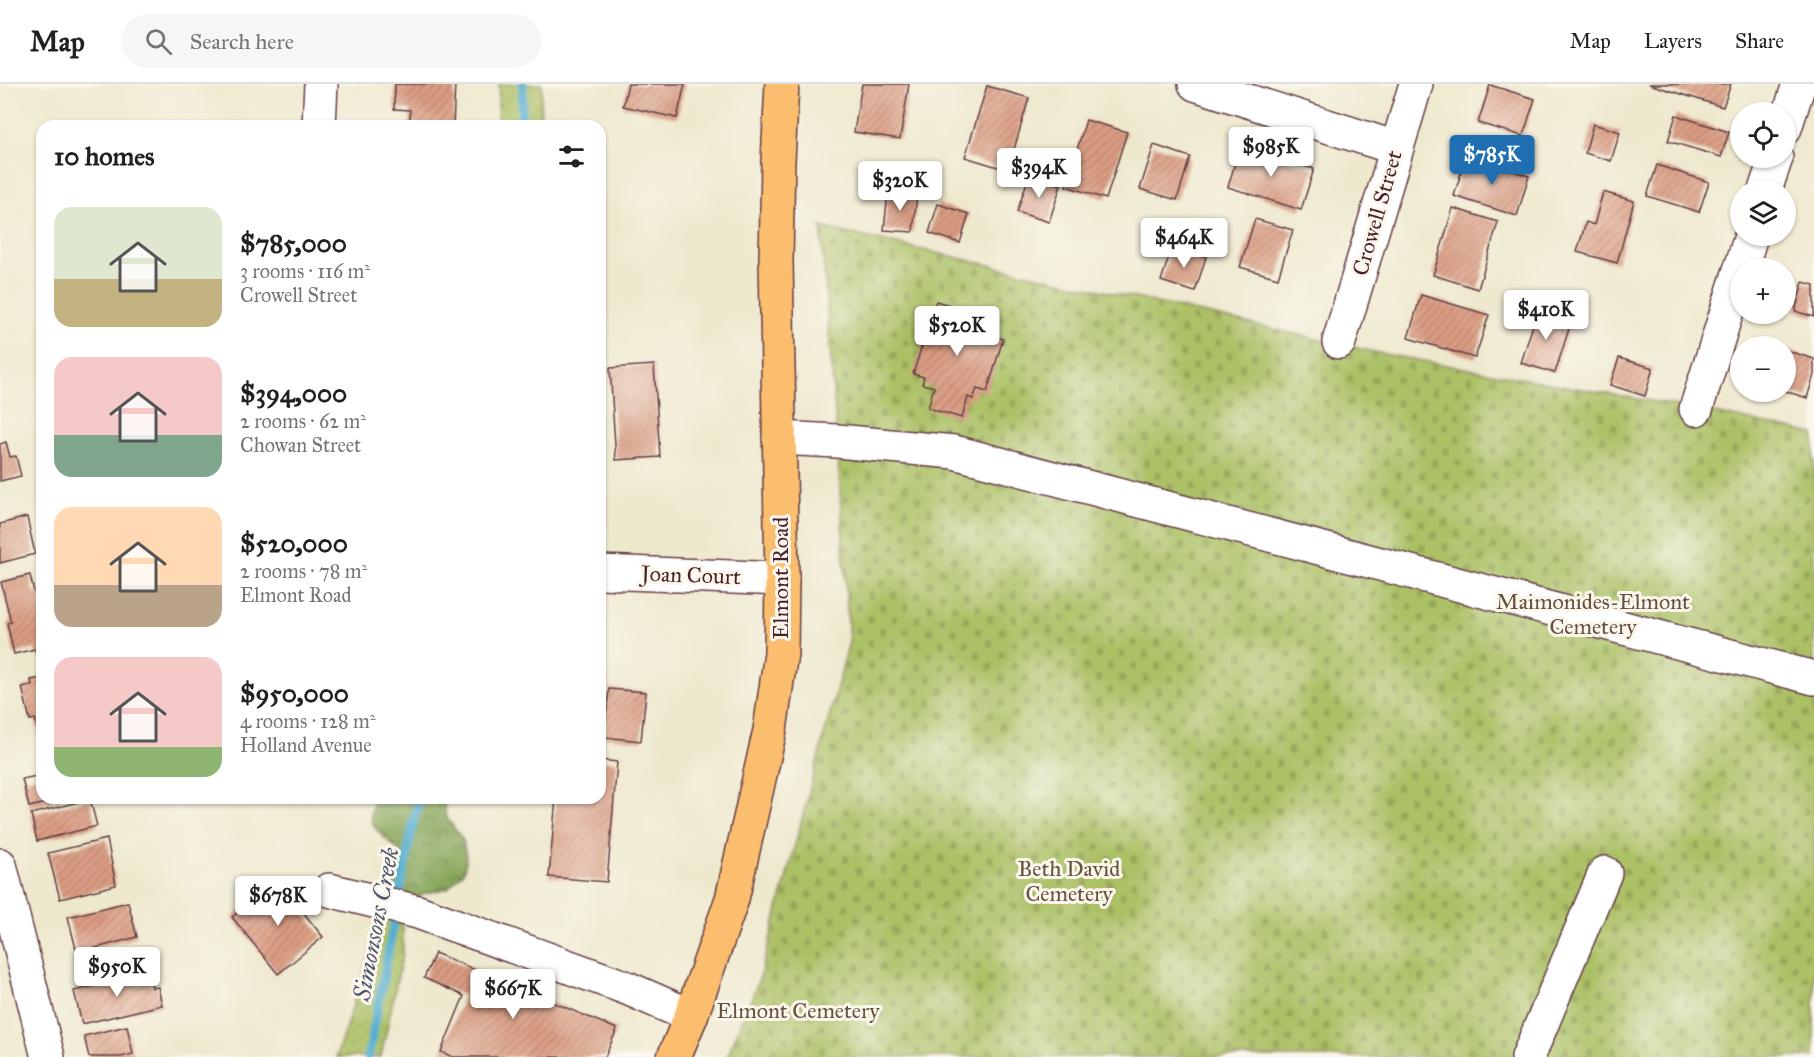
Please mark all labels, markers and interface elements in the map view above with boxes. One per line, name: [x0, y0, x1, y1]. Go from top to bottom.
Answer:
search box: [121, 14, 541, 68]
text: Map: [30, 24, 85, 59]
icon: search: [142, 25, 175, 58]
text: Search here: [190, 28, 294, 55]
text: Map: [1570, 28, 1611, 54]
text: Layers: [1644, 28, 1702, 54]
text: Share: [1735, 28, 1784, 54]
map controls: [1730, 102, 1796, 402]
button: locate: [1730, 102, 1796, 168]
pin: $985K: [1229, 127, 1313, 178]
text: $985K: [1243, 134, 1299, 158]
pin: $785K: [1450, 135, 1534, 186]
text: 10 homes: [54, 140, 155, 172]
icon: filters: [555, 140, 588, 173]
text: $785K: [1464, 142, 1520, 166]
street label: Crowell Street: [1346, 147, 1408, 279]
pin: $394K: [997, 148, 1081, 199]
text: $394K: [1011, 155, 1067, 179]
pin: $320K: [858, 161, 942, 212]
text: $320K: [872, 168, 928, 192]
button: layers: [1730, 180, 1796, 246]
pin: $464K: [1142, 218, 1226, 269]
text: $464K: [1155, 225, 1213, 249]
text: $785,000: [240, 227, 347, 259]
icon: home: [102, 231, 174, 303]
button: +: [1730, 258, 1796, 324]
text: 3 rooms · 116 m²: [240, 259, 370, 283]
text: Crowell Street: [240, 283, 357, 307]
pin: $410K: [1504, 290, 1588, 341]
text: $410K: [1518, 297, 1574, 321]
pin: $520K: [915, 306, 999, 357]
text: $520K: [929, 313, 986, 337]
button: −: [1730, 336, 1796, 402]
text: $394,000: [240, 377, 347, 409]
icon: home: [102, 381, 174, 453]
text: 2 rooms · 62 m²: [240, 409, 366, 433]
text: Chowan Street: [240, 433, 361, 457]
street label: Elmont Road: [767, 517, 794, 639]
text: $520,000: [240, 527, 348, 559]
icon: home: [102, 531, 174, 603]
text: 2 rooms · 78 m²: [240, 559, 367, 583]
street label: Joan Court: [639, 560, 741, 590]
text: Elmont Road: [240, 583, 351, 607]
park label: Maimonides-Elmont Cemetery: [1496, 588, 1690, 640]
text: $950,000: [240, 677, 349, 709]
icon: home: [102, 681, 174, 753]
text: 4 rooms · 128 m²: [240, 709, 376, 733]
text: Holland Avenue: [240, 733, 372, 757]
water label: Simonsons Creek: [346, 844, 406, 1004]
park label: Beth David Cemetery: [1018, 855, 1120, 907]
pin: $678K: [236, 876, 320, 927]
text: $678K: [249, 883, 307, 907]
pin: $950K: [75, 947, 159, 998]
text: $950K: [88, 954, 146, 978]
pin: $667K: [471, 969, 555, 1020]
text: $667K: [484, 976, 542, 1000]
park label: Elmont Cemetery: [717, 997, 880, 1024]

